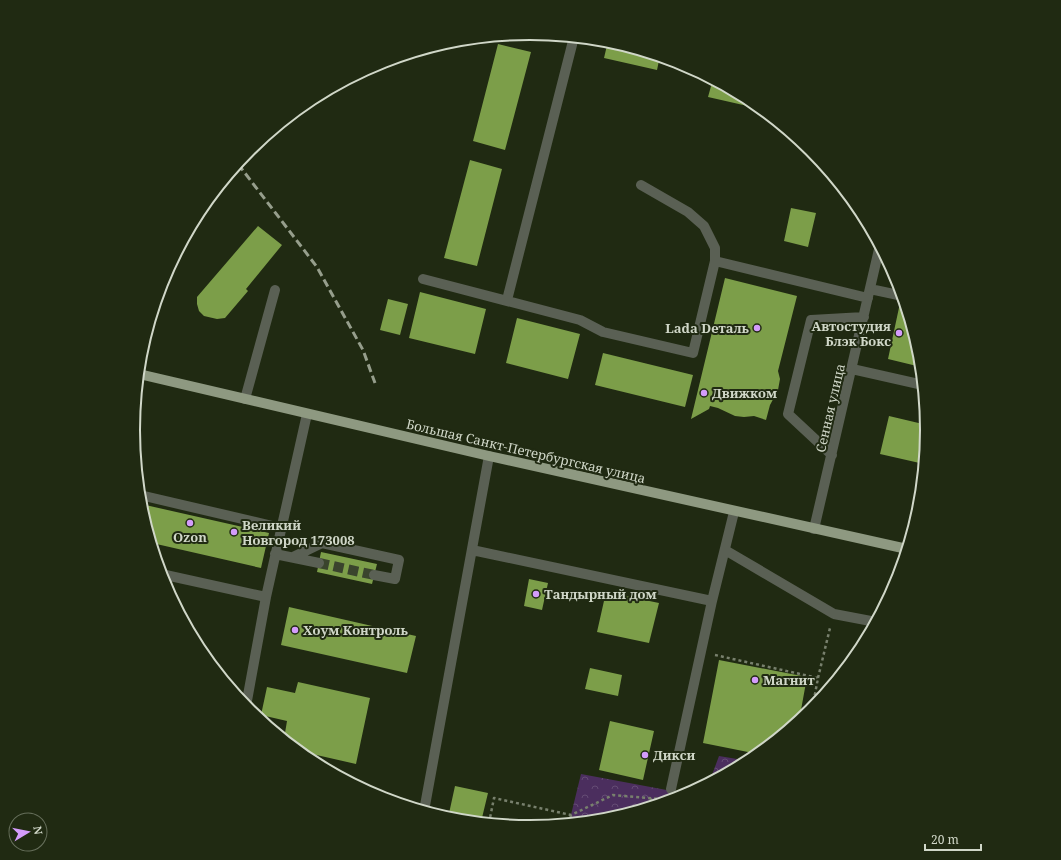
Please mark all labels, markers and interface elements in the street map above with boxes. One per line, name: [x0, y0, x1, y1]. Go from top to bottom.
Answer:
place label: Автостудия Блэк Бокс: [812, 317, 891, 350]
place label: Lada Dеталь: [665, 319, 750, 337]
marker: Lada Dеталь: [752, 323, 762, 333]
marker: Автостудия Блэк Бокс: [894, 328, 904, 338]
street label: Сенная улица: [811, 362, 849, 454]
place label: Движком: [712, 384, 777, 402]
marker: Движком: [699, 388, 709, 398]
street label: Большая Санкт-Петербургская улица: [405, 415, 647, 487]
place label: Великий Новгород 173008: [242, 516, 355, 549]
marker: Ozon: [185, 518, 195, 528]
marker: Великий Новгород 173008: [229, 527, 239, 537]
place label: Ozon: [173, 528, 207, 546]
place label: Тандырный дом: [544, 585, 657, 603]
marker: Тандырный дом: [531, 589, 541, 599]
place label: Хоум Контроль: [303, 621, 408, 639]
marker: Хоум Контроль: [290, 625, 300, 635]
place label: Магнит: [763, 671, 815, 689]
marker: Магнит: [750, 675, 760, 685]
place label: Дикси: [653, 746, 695, 764]
marker: Дикси: [640, 750, 650, 760]
north arrow: [8, 812, 48, 852]
text: N: [30, 825, 47, 836]
scale bar: [925, 826, 981, 852]
text: 20 m: [931, 831, 959, 848]

